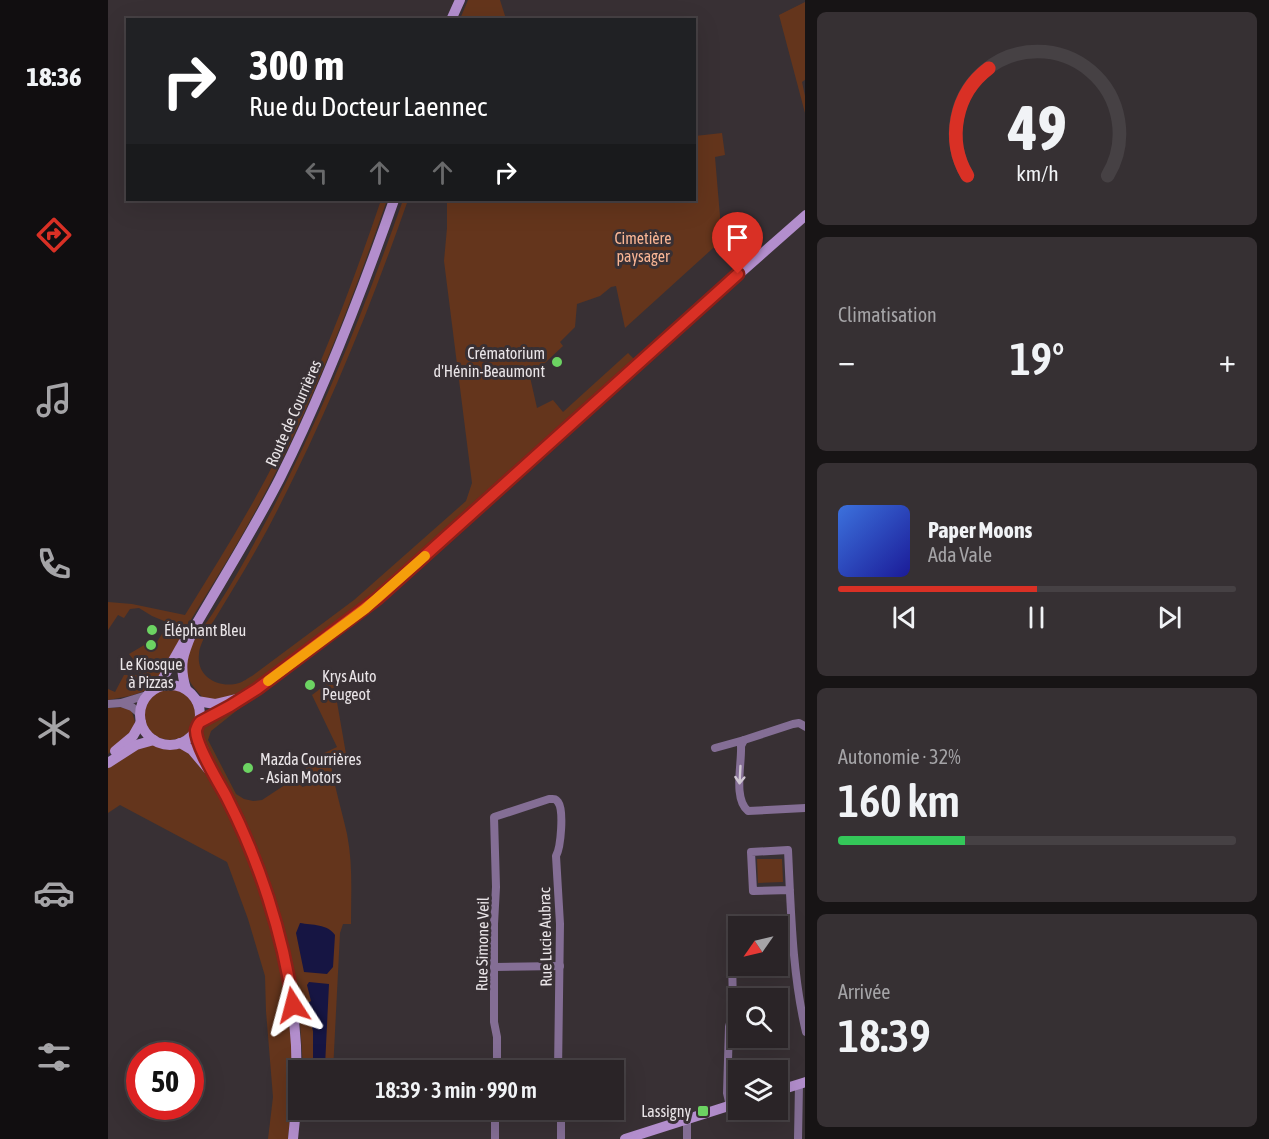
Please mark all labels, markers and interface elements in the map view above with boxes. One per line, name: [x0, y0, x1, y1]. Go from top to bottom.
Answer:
text: 300 m: [249, 41, 344, 89]
icon: right: [150, 42, 228, 120]
text: 18:36: [26, 61, 82, 92]
text: Rue du Docteur Laennec: [249, 91, 487, 122]
text: 49: [1007, 92, 1066, 163]
icon: left: [300, 156, 333, 189]
icon: ahead: [363, 156, 396, 189]
icon: ahead: [426, 156, 459, 189]
icon: right: [489, 156, 522, 189]
text: km/h: [1016, 161, 1058, 186]
pin: [712, 212, 763, 274]
icon: directions: [33, 214, 75, 256]
icon: arrive: [721, 221, 754, 254]
park label: Cimetière paysager: [614, 229, 672, 266]
text: Climatisation: [838, 303, 937, 326]
text: 19°: [1010, 333, 1064, 385]
text: −: [838, 341, 855, 379]
text: +: [1219, 341, 1236, 379]
place label: Crématorium d'Hénin-Beaumont: [434, 344, 545, 380]
marker: Crématorium d'Hénin-Beaumont: [550, 355, 564, 369]
street label: Route de Courrières: [261, 357, 325, 469]
icon: music: [33, 379, 75, 421]
text: Paper Moons: [928, 517, 1032, 543]
icon: phone: [33, 543, 75, 585]
text: Ada Vale: [928, 543, 992, 566]
icon: previous: [888, 601, 921, 634]
icon: pause: [1020, 601, 1053, 634]
icon: next: [1153, 601, 1186, 634]
place label: Éléphant Bleu: [164, 621, 246, 640]
marker: Éléphant Bleu: [145, 623, 159, 637]
marker: Le Kiosque à Pizzas: [144, 638, 158, 652]
place label: Le Kiosque à Pizzas: [120, 655, 182, 691]
place label: Krys Auto Peugeot: [322, 667, 377, 704]
marker: Krys Auto Peugeot: [303, 678, 317, 692]
icon: climate: [33, 707, 75, 749]
text: Autonomie · 32%: [838, 745, 961, 768]
place label: Mazda Courrières - Asian Motors: [260, 750, 362, 786]
marker: Mazda Courrières - Asian Motors: [241, 761, 255, 775]
one-way arrow: [735, 765, 746, 784]
text: 160 km: [838, 775, 960, 827]
icon: car: [33, 872, 75, 914]
street label: Rue Lucie Aubrac: [535, 887, 555, 987]
street label: Rue Simone Veil: [472, 896, 492, 991]
north arrow: [728, 916, 788, 976]
map controls: [728, 916, 788, 1120]
position arrow: [261, 973, 325, 1037]
text: Arrivée: [838, 980, 890, 1003]
button: search: [728, 988, 788, 1048]
text: 18:39: [838, 1010, 931, 1062]
icon: filters: [33, 1036, 75, 1078]
speed limit sign: 50: [126, 1042, 204, 1120]
button: layers: [728, 1060, 788, 1120]
text: 18:39 · 3 min · 990 m: [375, 1077, 537, 1103]
place label: Lassigny: [641, 1102, 691, 1121]
marker: Lassigny: [696, 1104, 710, 1118]

